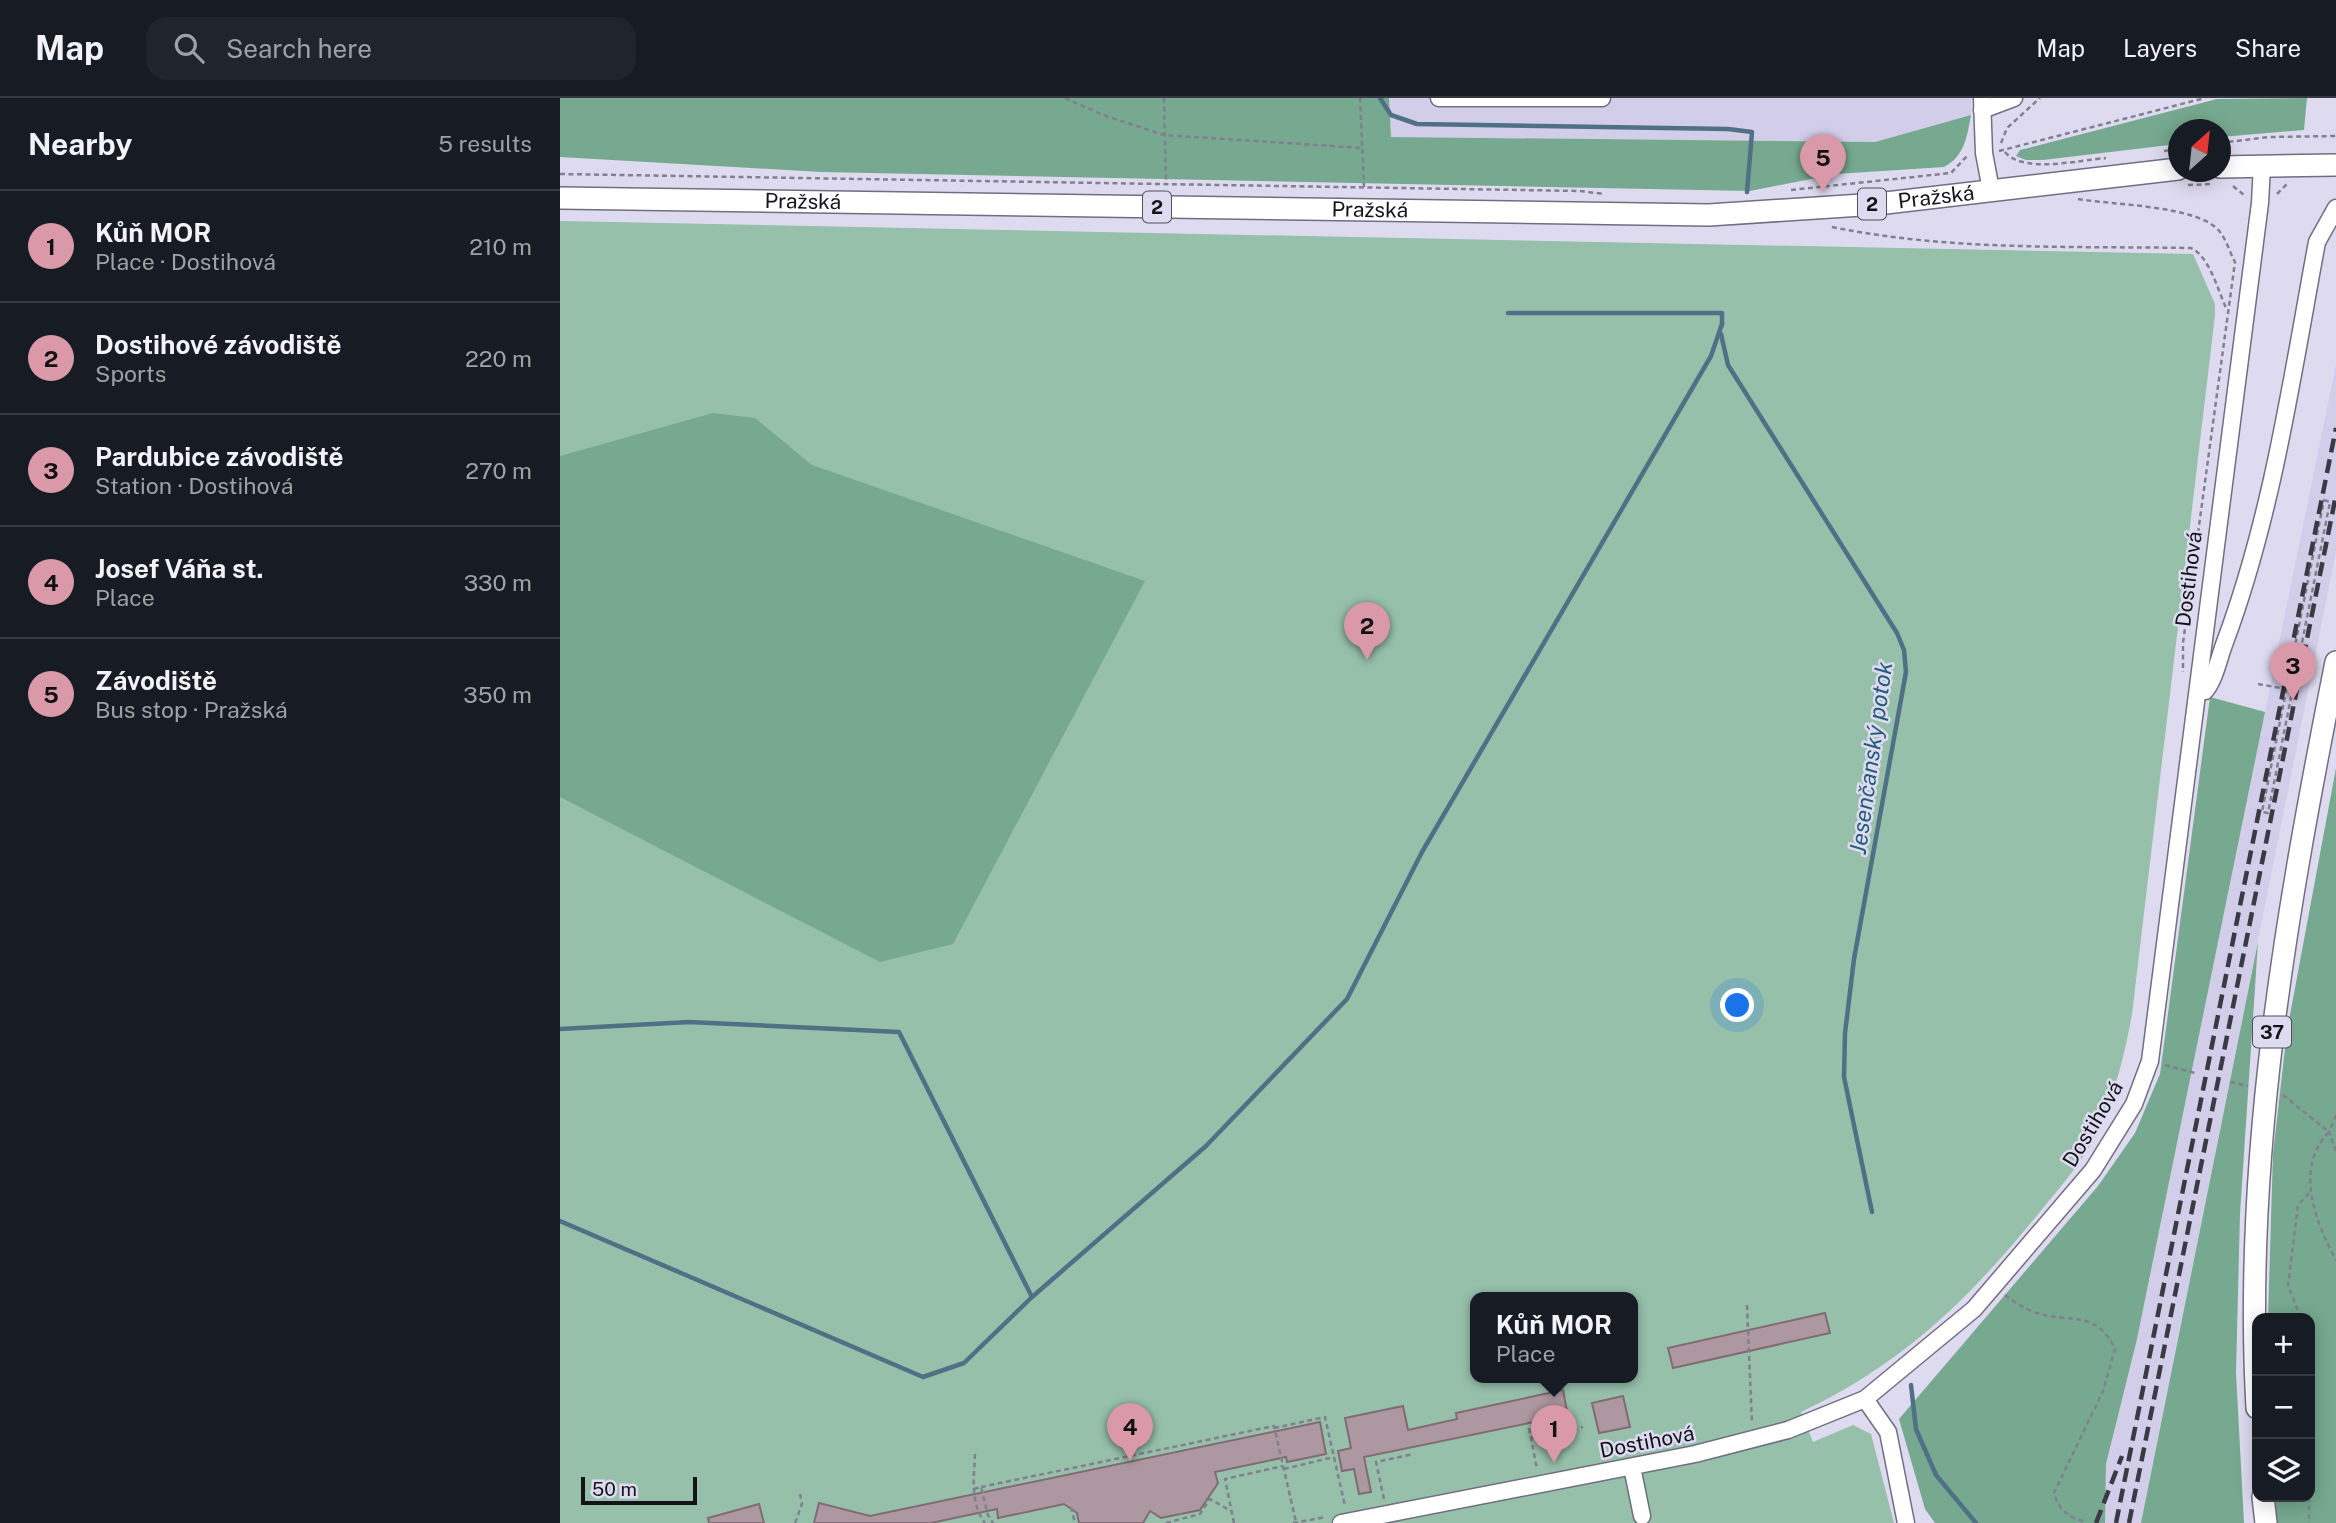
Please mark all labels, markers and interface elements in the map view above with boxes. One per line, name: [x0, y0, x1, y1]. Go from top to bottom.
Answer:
search box: [146, 17, 636, 80]
text: Map: [35, 29, 104, 67]
icon: search: [170, 29, 208, 67]
text: Search here: [226, 33, 372, 64]
text: Map: [2036, 34, 2085, 62]
text: Layers: [2123, 34, 2197, 62]
text: Share: [2235, 34, 2301, 62]
north arrow: [2168, 119, 2231, 182]
text: Nearby: [28, 126, 132, 162]
text: 5 results: [438, 130, 532, 157]
pin: 5: [1800, 134, 1846, 192]
street label: Pražská: [1897, 180, 1976, 213]
street label: Pražská: [764, 188, 842, 214]
road number: 2: [1858, 188, 1886, 220]
road number: 2: [1143, 192, 1171, 222]
street label: Pražská: [1331, 196, 1408, 223]
text: Kůň MOR: [95, 217, 211, 248]
text: 1: [46, 233, 56, 260]
text: 210 m: [469, 233, 532, 260]
text: Place · Dostihová: [95, 248, 276, 275]
text: Dostihové závodiště: [95, 329, 341, 360]
text: 2: [44, 345, 58, 372]
text: 220 m: [465, 345, 532, 372]
text: Sports: [95, 360, 166, 387]
text: Pardubice závodiště: [95, 441, 343, 472]
text: 3: [43, 457, 59, 484]
text: 270 m: [465, 457, 532, 484]
text: Station · Dostihová: [95, 472, 293, 499]
street label: Dostihová: [2170, 530, 2207, 628]
text: Josef Váňa st.: [95, 553, 263, 584]
text: 4: [43, 569, 59, 596]
text: 330 m: [464, 569, 532, 596]
text: Place: [95, 584, 155, 611]
pin: 2: [1344, 602, 1390, 660]
pin: 3: [2270, 642, 2316, 700]
water label: Jesenčanský potok: [1844, 659, 1897, 856]
text: Závodiště: [95, 665, 217, 696]
text: 5: [43, 681, 59, 708]
text: 350 m: [463, 681, 532, 708]
text: Bus stop · Pražská: [95, 696, 288, 723]
your location: [1720, 988, 1754, 1022]
road number: 37: [2253, 1016, 2291, 1048]
street label: Dostihová: [2057, 1076, 2128, 1171]
popup: [1470, 1292, 1638, 1383]
text: Kůň MOR: [1496, 1309, 1612, 1340]
map controls: [2252, 1313, 2315, 1502]
button: +: [2252, 1313, 2315, 1376]
text: Place: [1496, 1340, 1556, 1367]
button: −: [2252, 1376, 2315, 1439]
pin: 4: [1107, 1403, 1153, 1461]
pin: 1: [1531, 1405, 1577, 1463]
street label: Dostihová: [1597, 1420, 1696, 1463]
button: layers: [2252, 1439, 2315, 1502]
scale bar: [581, 1474, 696, 1506]
text: 50 m: [592, 1478, 637, 1500]

